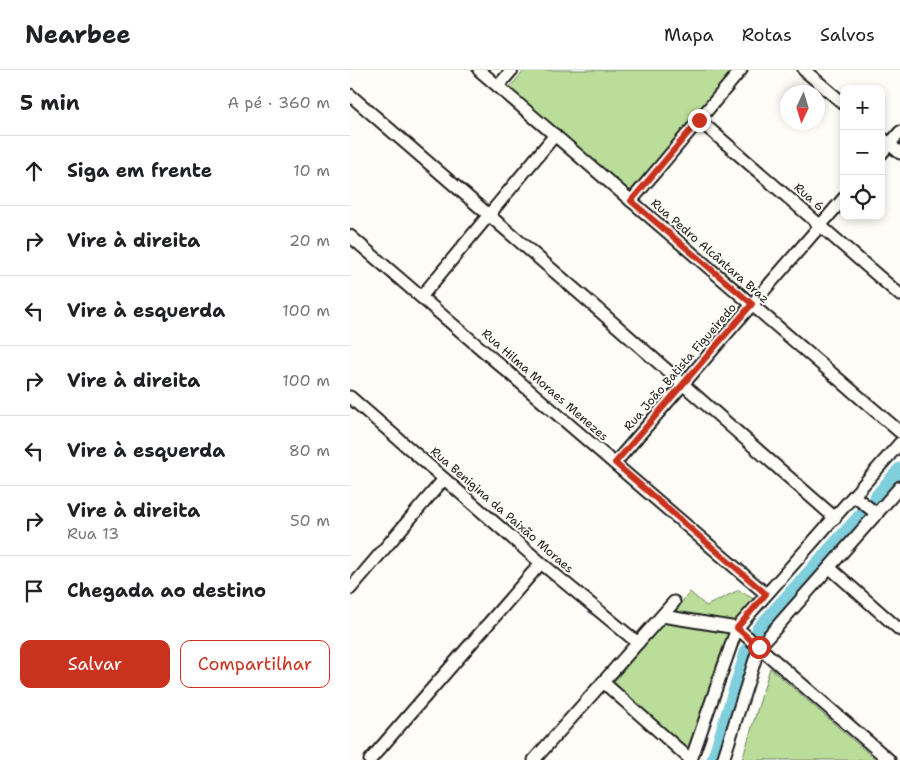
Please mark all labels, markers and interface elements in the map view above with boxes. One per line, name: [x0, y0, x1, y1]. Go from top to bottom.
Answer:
text: Nearbee: [25, 19, 131, 51]
text: Mapa: [664, 23, 714, 47]
text: Rotas: [742, 23, 792, 47]
text: Salvos: [820, 23, 875, 47]
north arrow: [780, 85, 825, 130]
map controls: [840, 85, 885, 220]
button: +: [840, 85, 885, 130]
text: 5 min: [20, 89, 80, 117]
text: A pé · 360 m: [227, 92, 330, 113]
route end: [688, 109, 711, 132]
button: −: [840, 130, 885, 175]
icon: ahead: [20, 157, 48, 185]
text: Siga em frente: [67, 158, 212, 183]
text: 10 m: [293, 160, 330, 181]
button: locate: [840, 175, 885, 220]
street label: Rua 6: [791, 180, 827, 214]
street label: Rua Pedro Alcântara Braz: [648, 195, 772, 307]
icon: right: [20, 227, 48, 255]
text: Vire à direita: [67, 228, 200, 253]
text: 20 m: [289, 230, 330, 251]
icon: left: [20, 297, 48, 325]
text: Vire à esquerda: [67, 298, 225, 323]
text: 100 m: [282, 300, 330, 321]
street label: Rua João Batista Figueiredo: [620, 300, 740, 434]
street label: Rua Hilma Moraes Menezes: [478, 326, 612, 444]
icon: right: [20, 367, 48, 395]
text: Vire à direita: [67, 368, 200, 393]
text: 100 m: [282, 370, 330, 391]
icon: left: [20, 437, 48, 465]
text: Vire à esquerda: [67, 438, 225, 463]
text: 80 m: [289, 440, 330, 461]
street label: Rua Benigina da Paixão Moraes: [427, 443, 577, 577]
text: Vire à direita: [67, 498, 200, 523]
icon: right: [20, 507, 48, 535]
text: 50 m: [290, 510, 330, 531]
text: Rua 13: [67, 523, 119, 544]
icon: arrive: [20, 577, 48, 605]
text: Chegada ao destino: [67, 578, 266, 603]
route start: [748, 636, 771, 659]
button: Salvar: [20, 640, 170, 688]
button: Compartilhar: [180, 640, 330, 688]

